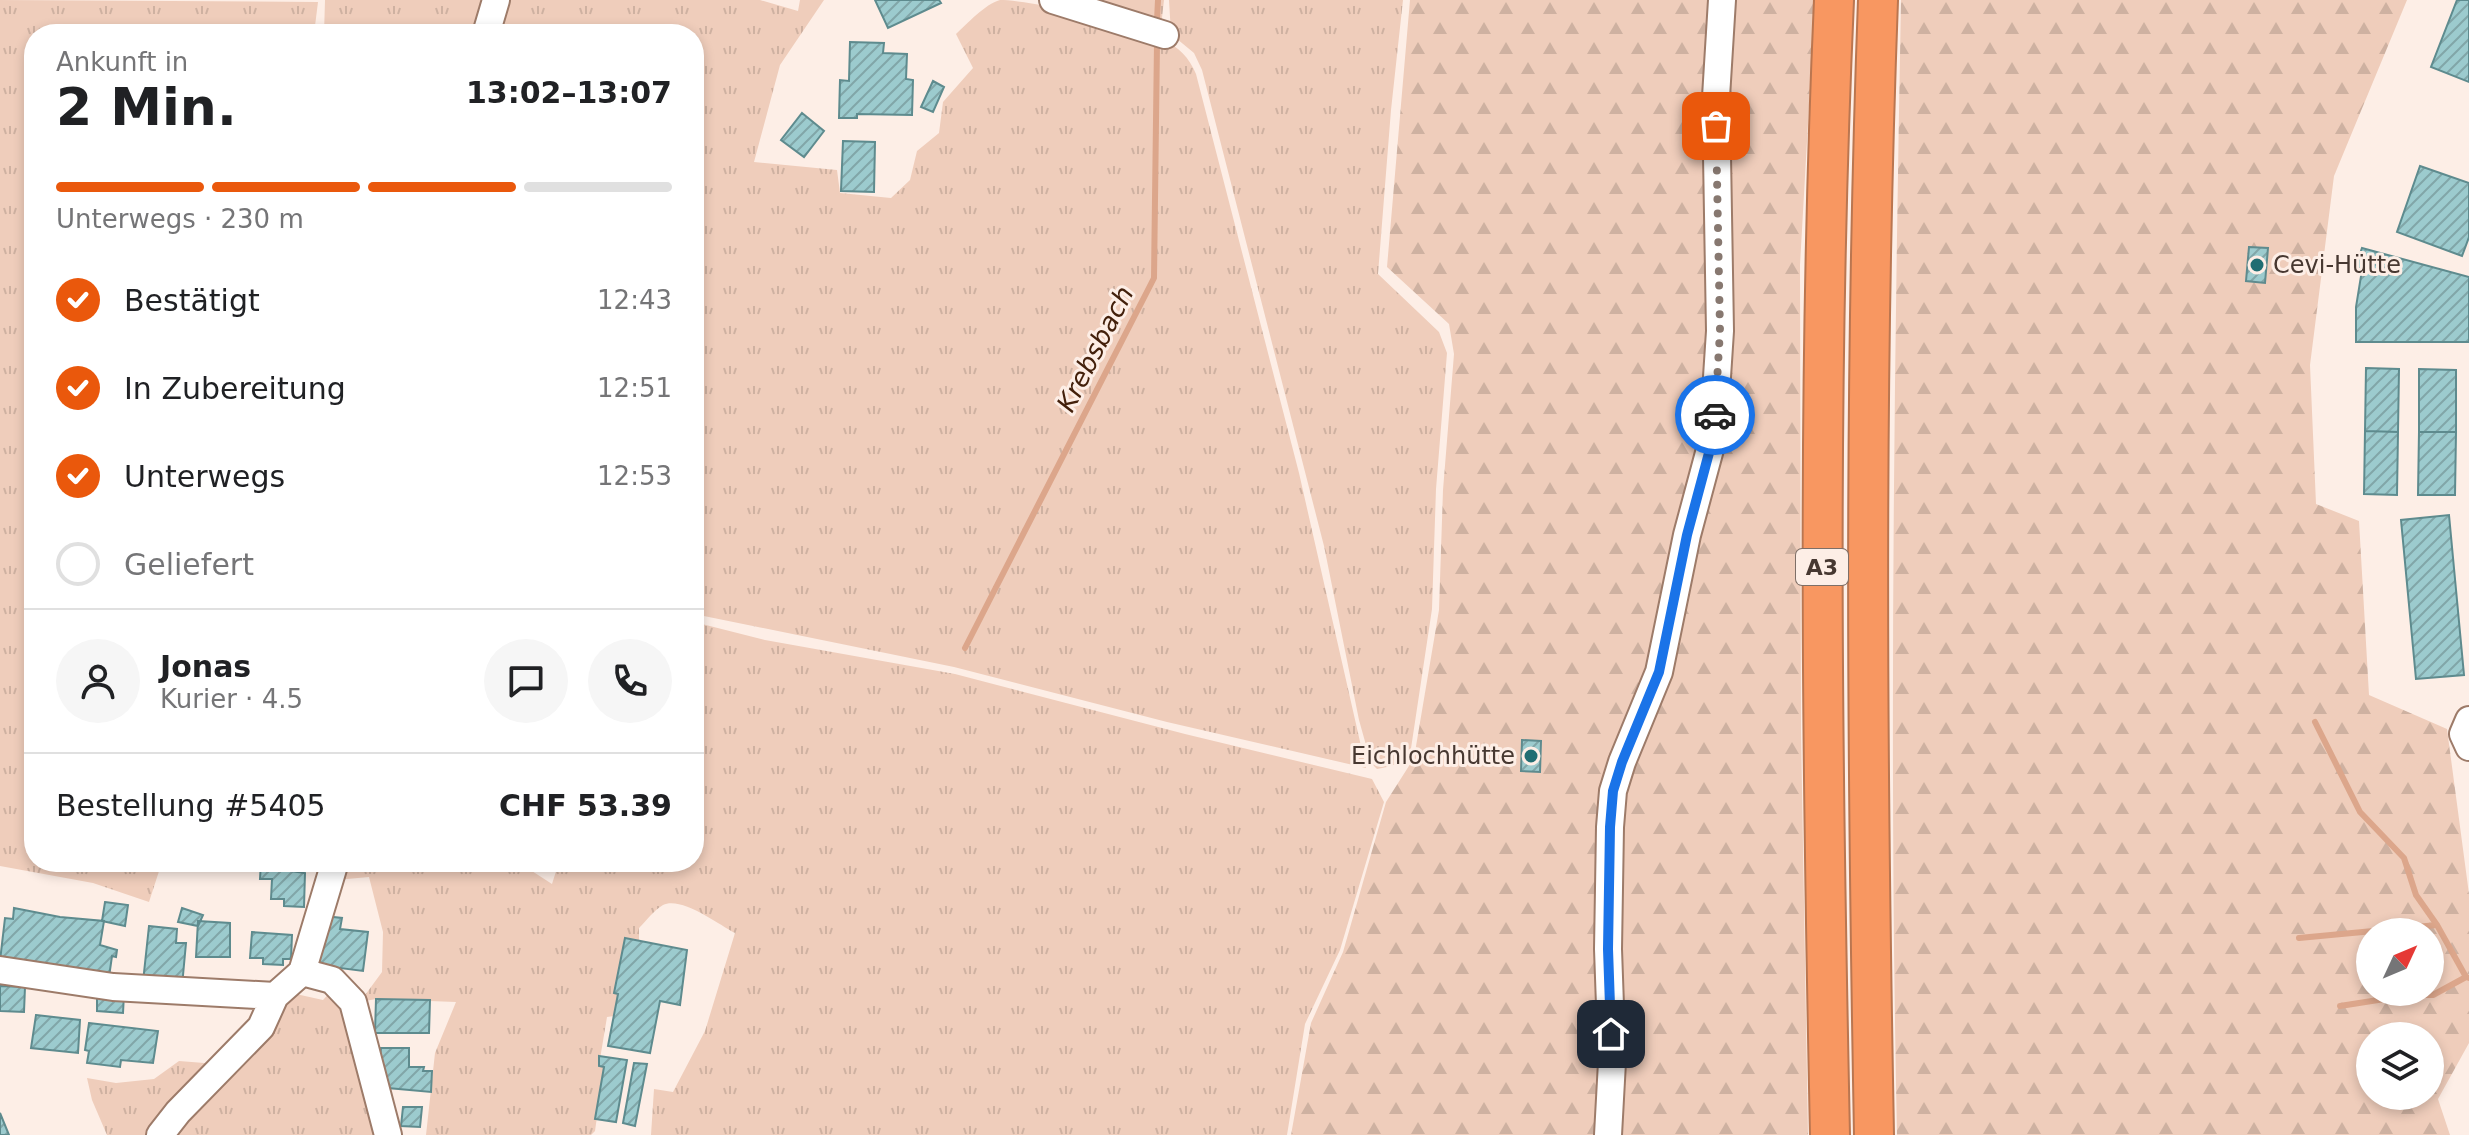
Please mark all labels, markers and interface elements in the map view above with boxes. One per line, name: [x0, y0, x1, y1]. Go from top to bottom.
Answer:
text: Ankunft in: [56, 47, 188, 77]
text: 13:02–13:07: [466, 75, 672, 110]
text: 2 Min.: [56, 77, 237, 137]
pin: [1682, 92, 1750, 160]
icon: bag: [1694, 104, 1738, 148]
text: Unterwegs · 230 m: [56, 204, 304, 234]
place label: Cevi-Hütte: [2273, 251, 2401, 279]
marker: Cevi-Hütte: [2248, 256, 2266, 274]
icon: check: [56, 278, 100, 322]
water label: Krebsbach: [1051, 281, 1139, 417]
text: Bestätigt: [124, 283, 260, 318]
text: 12:43: [597, 285, 672, 315]
icon: check: [56, 366, 100, 410]
text: In Zubereitung: [124, 371, 346, 406]
text: 12:51: [597, 373, 672, 403]
courier: [1675, 375, 1755, 455]
icon: car: [1693, 393, 1737, 437]
icon: check: [56, 454, 100, 498]
text: Unterwegs: [124, 459, 285, 494]
text: 12:53: [597, 461, 672, 491]
text: Geliefert: [124, 547, 254, 582]
road number: A3: [1796, 549, 1848, 585]
button: person: [56, 639, 140, 723]
button: chat: [484, 639, 568, 723]
button: phone: [588, 639, 672, 723]
text: Jonas: [160, 649, 251, 684]
text: Kurier · 4.5: [160, 684, 303, 714]
place label: Eichlochhütte: [1351, 742, 1515, 770]
marker: Eichlochhütte: [1522, 747, 1540, 765]
text: Bestellung #5405: [56, 788, 326, 823]
text: CHF 53.39: [499, 788, 672, 823]
north arrow: [2356, 918, 2444, 1006]
map controls: [2356, 918, 2444, 1110]
pin: [1577, 1000, 1645, 1068]
icon: home: [1589, 1012, 1633, 1056]
button: layers: [2356, 1022, 2444, 1110]

